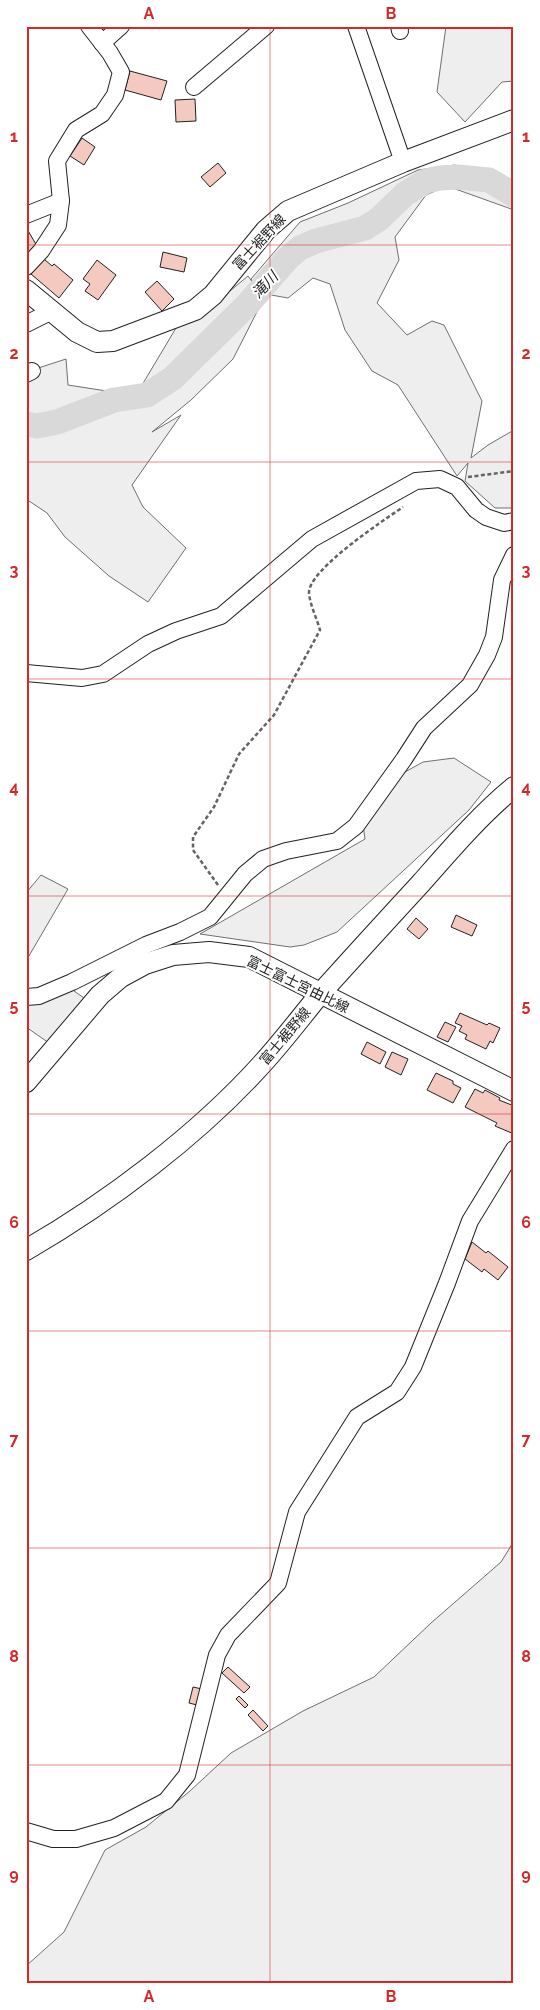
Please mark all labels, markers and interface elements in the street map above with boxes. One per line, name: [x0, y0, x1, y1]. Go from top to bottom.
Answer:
text: A: [144, 4, 155, 23]
text: B: [386, 4, 397, 23]
text: 1: [10, 127, 18, 146]
text: 1: [522, 127, 530, 146]
street label: 富士裾野線: [229, 211, 289, 273]
water label: 滝川: [248, 267, 283, 302]
text: 2: [9, 344, 19, 363]
text: 2: [521, 344, 531, 363]
text: 3: [10, 561, 19, 580]
text: 3: [522, 561, 531, 580]
text: 4: [9, 778, 19, 797]
text: 4: [521, 778, 531, 797]
street label: 富士富士宮由比線: [244, 952, 352, 1016]
text: 5: [10, 996, 19, 1015]
text: 5: [522, 996, 531, 1015]
street label: 富士裾野線: [256, 1004, 314, 1068]
text: 6: [9, 1213, 19, 1232]
text: 6: [521, 1213, 531, 1232]
text: 7: [10, 1430, 19, 1449]
text: 7: [522, 1430, 531, 1449]
text: 8: [9, 1647, 19, 1666]
text: 8: [521, 1647, 531, 1666]
text: 9: [9, 1865, 19, 1884]
text: 9: [521, 1865, 531, 1884]
text: A: [144, 1987, 155, 2006]
text: B: [386, 1987, 397, 2006]

